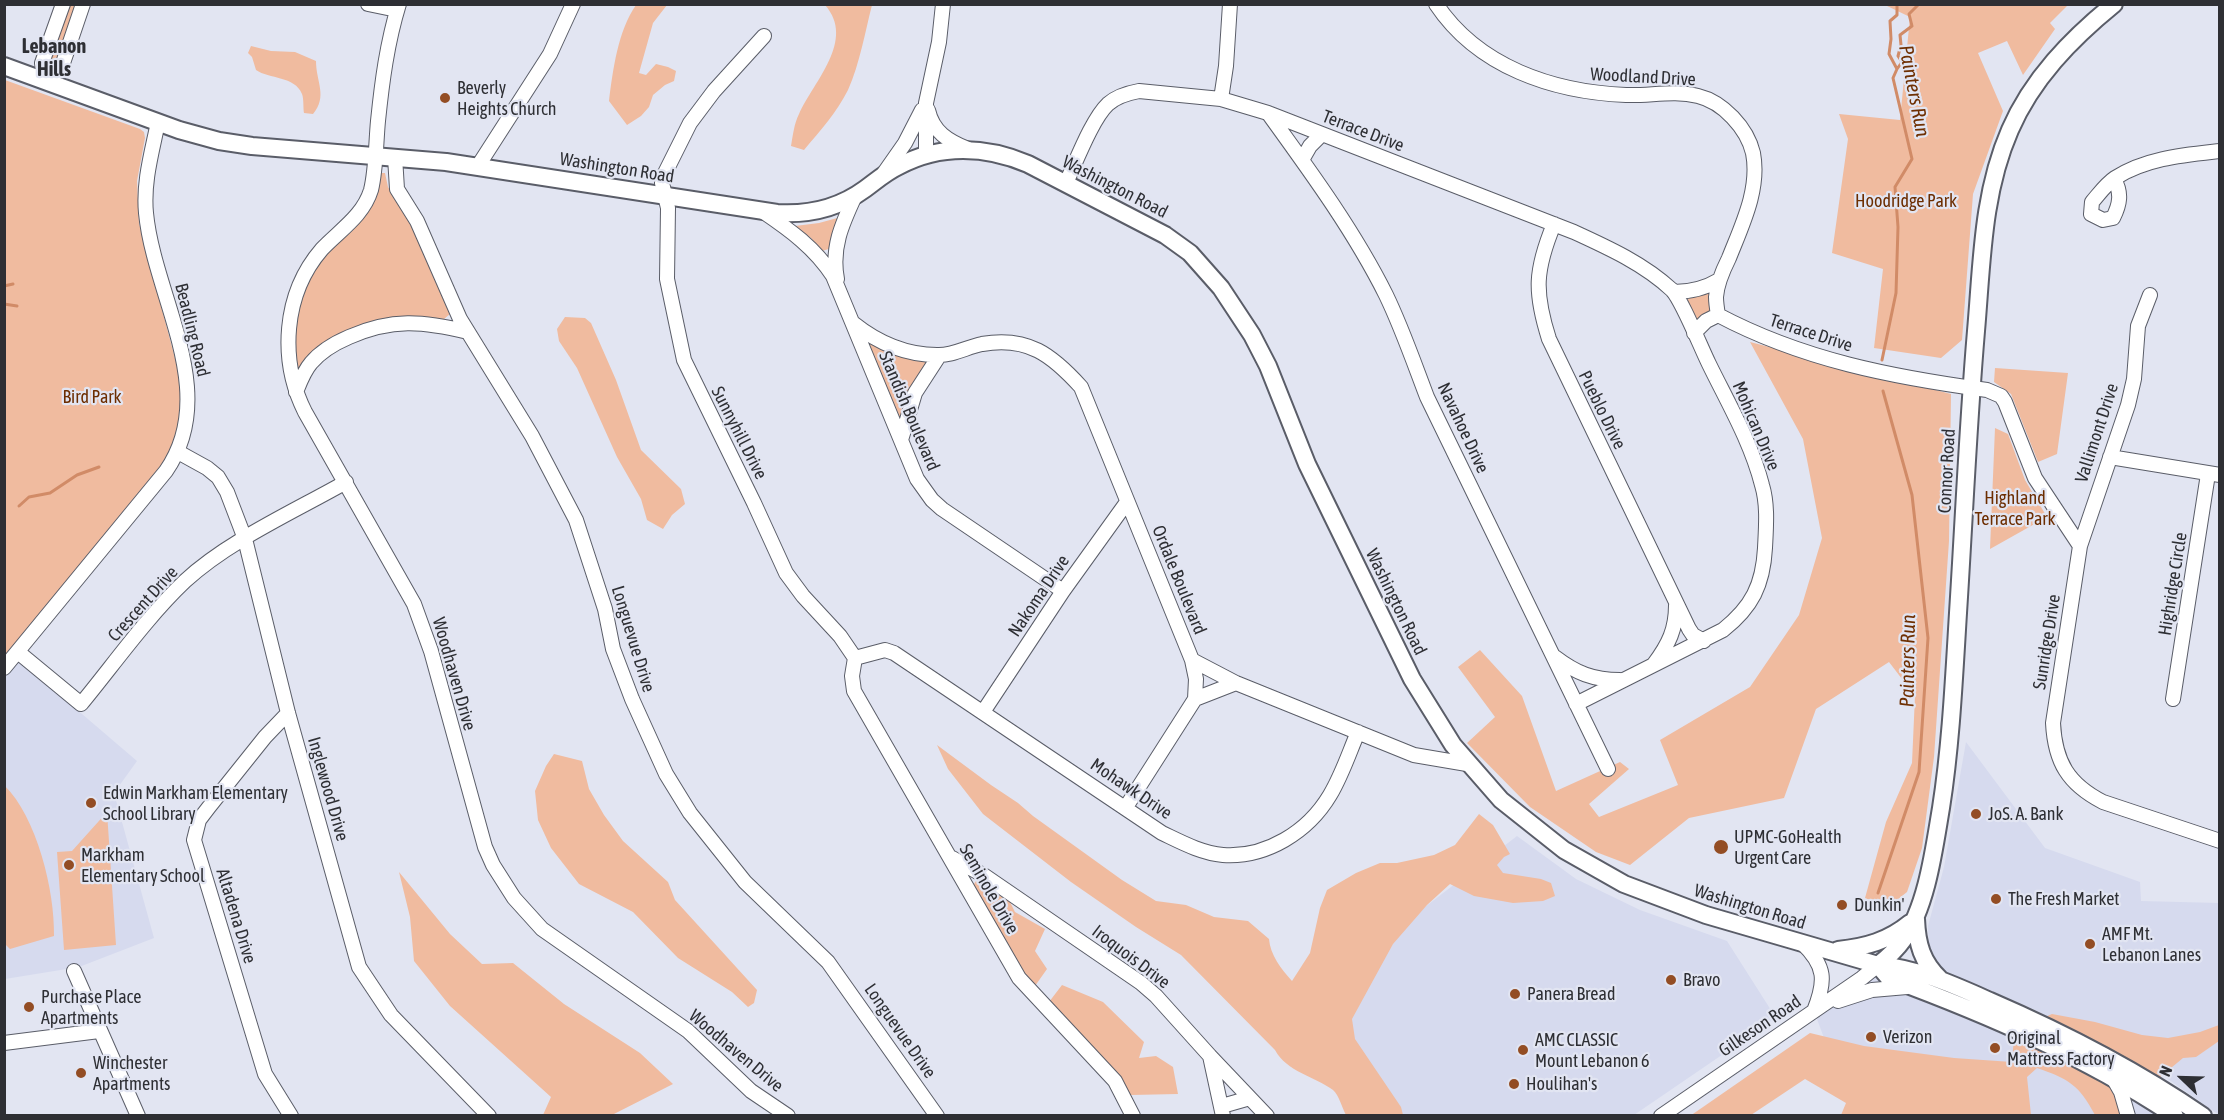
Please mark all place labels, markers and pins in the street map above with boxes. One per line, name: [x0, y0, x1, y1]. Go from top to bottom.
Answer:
place label: Beverly Heights Church: [457, 77, 556, 119]
marker: Beverly Heights Church: [438, 91, 452, 105]
place label: Edwin Markham Elementary School Library: [103, 782, 288, 824]
marker: Edwin Markham Elementary School Library: [84, 796, 98, 810]
place label: JoS. A. Bank: [1988, 803, 2063, 825]
marker: JoS. A. Bank: [1969, 807, 1983, 821]
place label: UPMC-GoHealth Urgent Care: [1734, 826, 1842, 868]
marker: UPMC-GoHealth Urgent Care: [1712, 838, 1730, 856]
place label: Markham Elementary School: [81, 844, 205, 886]
marker: Markham Elementary School: [62, 858, 76, 872]
place label: The Fresh Market: [2008, 888, 2119, 910]
marker: The Fresh Market: [1989, 892, 2003, 906]
place label: Dunkin': [1854, 894, 1904, 916]
marker: Dunkin': [1835, 898, 1849, 912]
place label: AMF Mt. Lebanon Lanes: [2102, 923, 2201, 966]
marker: AMF Mt. Lebanon Lanes: [2083, 937, 2097, 951]
place label: Bravo: [1683, 969, 1721, 991]
marker: Bravo: [1664, 973, 1678, 987]
place label: Panera Bread: [1527, 983, 1615, 1005]
place label: Purchase Place Apartments: [41, 986, 141, 1028]
marker: Panera Bread: [1508, 987, 1522, 1001]
marker: Purchase Place Apartments: [22, 1000, 36, 1014]
place label: Verizon: [1883, 1026, 1932, 1048]
place label: Original Mattress Factory: [2007, 1027, 2115, 1070]
place label: AMC CLASSIC Mount Lebanon 6: [1535, 1029, 1649, 1072]
marker: Verizon: [1864, 1030, 1878, 1044]
marker: Original Mattress Factory: [1988, 1041, 2002, 1055]
marker: AMC CLASSIC Mount Lebanon 6: [1516, 1043, 1530, 1057]
place label: Winchester Apartments: [93, 1052, 170, 1094]
marker: Winchester Apartments: [74, 1066, 88, 1080]
place label: Houlihan's: [1526, 1073, 1597, 1095]
marker: Houlihan's: [1507, 1077, 1521, 1091]

